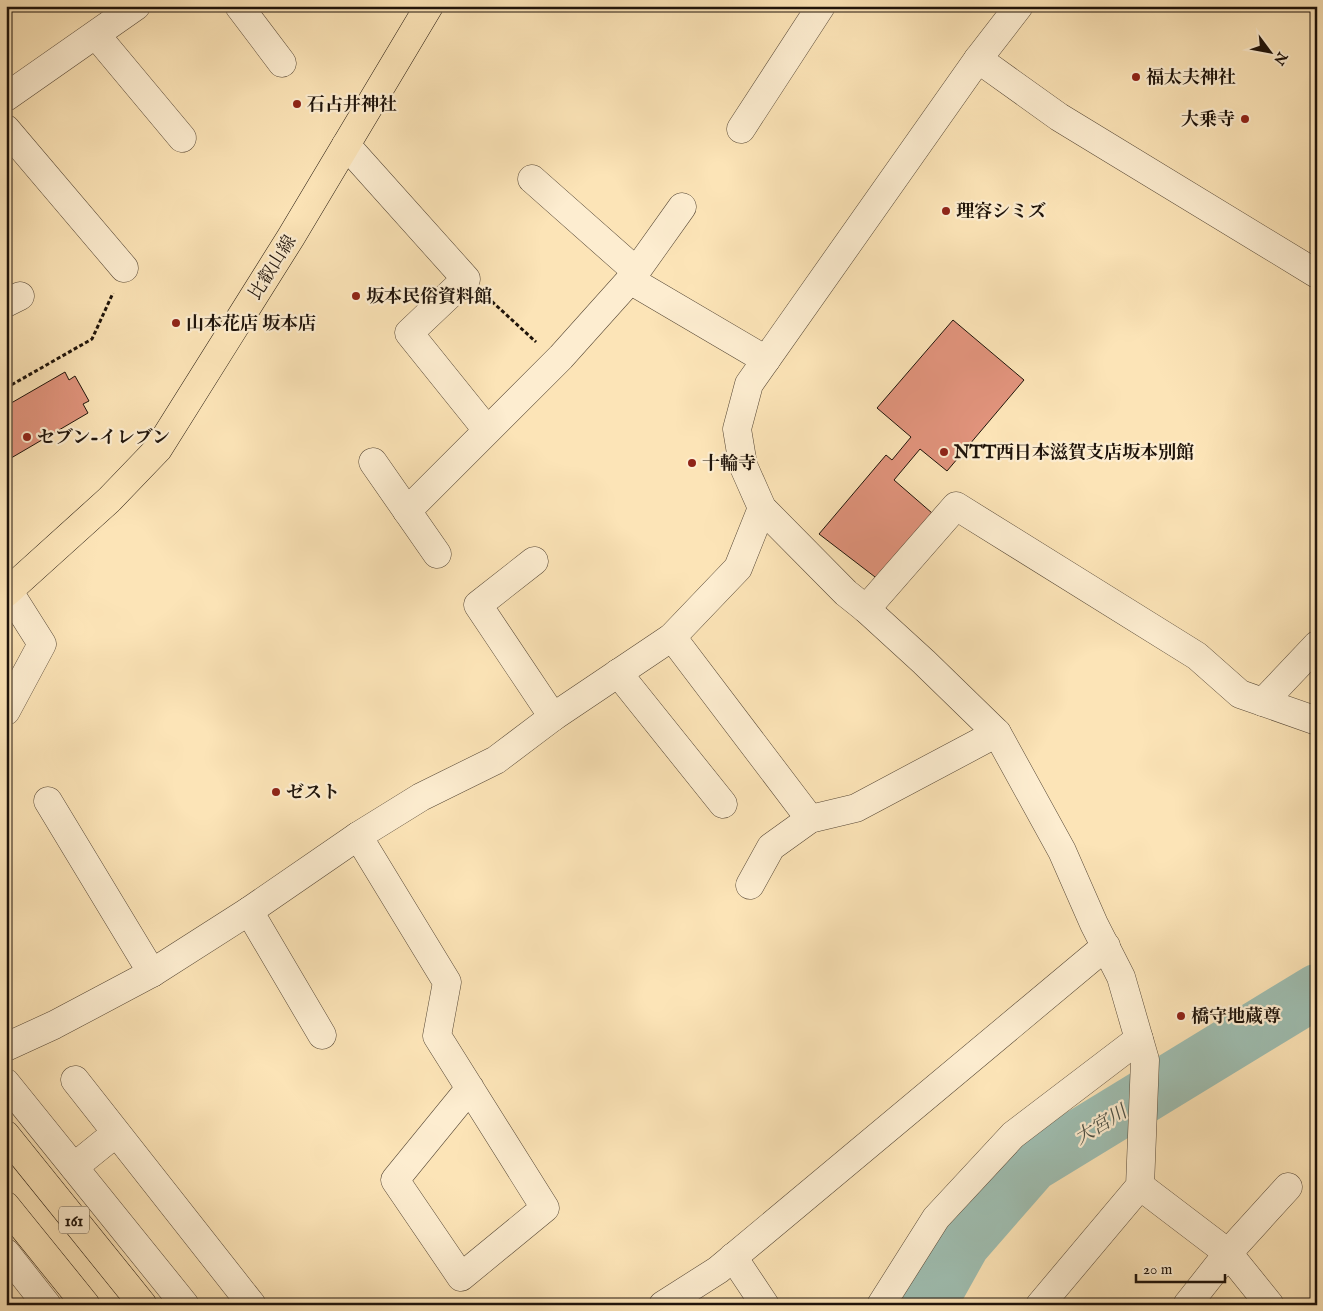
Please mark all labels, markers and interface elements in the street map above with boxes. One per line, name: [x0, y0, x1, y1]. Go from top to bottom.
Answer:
north arrow: [1246, 28, 1296, 78]
text: N: [1269, 48, 1292, 68]
place label: 福太夫神社: [1146, 67, 1236, 90]
marker: 福太夫神社: [1130, 71, 1142, 83]
place label: 石占井神社: [307, 94, 397, 117]
marker: 石占井神社: [291, 98, 303, 110]
place label: 大乗寺: [1181, 109, 1235, 132]
marker: 大乗寺: [1239, 113, 1251, 125]
place label: 理容シミズ: [956, 201, 1046, 224]
marker: 理容シミズ: [940, 205, 952, 217]
street label: 比叡山線: [244, 231, 302, 304]
place label: 坂本民俗資料館: [366, 286, 492, 309]
marker: 坂本民俗資料館: [350, 290, 362, 302]
place label: 山本花店 坂本店: [186, 313, 316, 336]
marker: 山本花店 坂本店: [170, 317, 182, 329]
place label: セブン-イレブン: [37, 427, 170, 450]
marker: セブン-イレブン: [21, 431, 33, 443]
place label: NTT西日本滋賀支店坂本別館: [953, 442, 1194, 465]
marker: NTT西日本滋賀支店坂本別館: [938, 446, 950, 458]
place label: 十輪寺: [702, 453, 756, 476]
marker: 十輪寺: [686, 457, 698, 469]
place label: ゼスト: [286, 782, 340, 805]
marker: ゼスト: [270, 786, 282, 798]
place label: 橋守地蔵尊: [1191, 1006, 1281, 1029]
marker: 橋守地蔵尊: [1175, 1010, 1187, 1022]
water label: 大宮川: [1070, 1100, 1133, 1151]
road number: 161: [59, 1206, 89, 1234]
scale bar: [1136, 1251, 1224, 1283]
text: 20 m: [1143, 1260, 1173, 1279]

